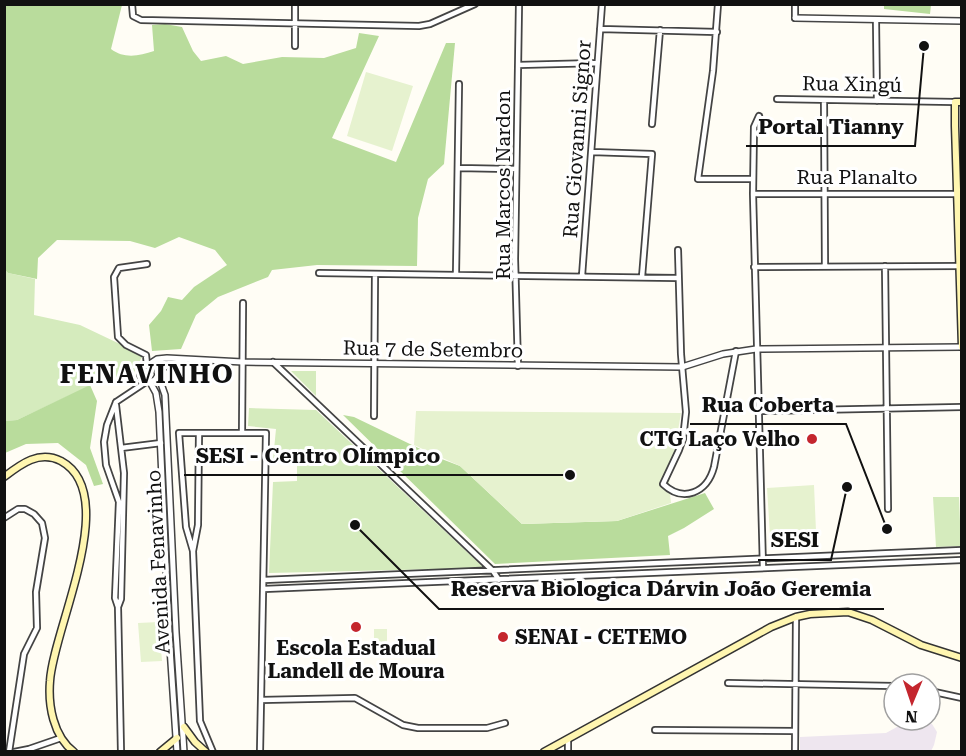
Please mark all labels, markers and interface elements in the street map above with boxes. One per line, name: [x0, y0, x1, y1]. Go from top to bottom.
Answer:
street label: Rua Giovanni Signor: [558, 39, 596, 239]
street label: Rua Xingú: [802, 71, 903, 97]
street label: Rua Marcos Nardon: [491, 90, 515, 280]
callout: Portal Tianny: [746, 107, 915, 146]
text: Portal Tianny: [758, 115, 904, 139]
street label: Rua Planalto: [796, 165, 918, 189]
street label: Rua 7 de Setembro: [343, 335, 523, 363]
district label: FENAVINHO: [60, 359, 234, 389]
callout: Rua Coberta: [690, 385, 846, 424]
text: Rua Coberta: [702, 393, 835, 417]
place label: CTG Laço Velho: [639, 427, 800, 451]
marker: CTG Laço Velho: [805, 432, 819, 446]
callout: SESI - Centro Olímpico: [184, 436, 453, 475]
text: SESI - Centro Olímpico: [196, 444, 440, 468]
street label: Avenida Fenavinho: [141, 469, 175, 655]
callout: SESI: [758, 521, 831, 560]
text: SESI: [771, 528, 819, 552]
callout: Reserva Biologica Dárvin João Geremia: [439, 570, 884, 609]
text: Reserva Biologica Dárvin João Geremia: [451, 577, 872, 601]
marker: Escola Estadual Landell de Moura: [349, 620, 363, 634]
place label: SENAI - CETEMO: [515, 625, 687, 649]
marker: SENAI - CETEMO: [496, 630, 510, 644]
place label: Escola Estadual Landell de Moura: [267, 636, 445, 683]
north arrow: [882, 672, 942, 732]
text: N: [905, 707, 918, 726]

